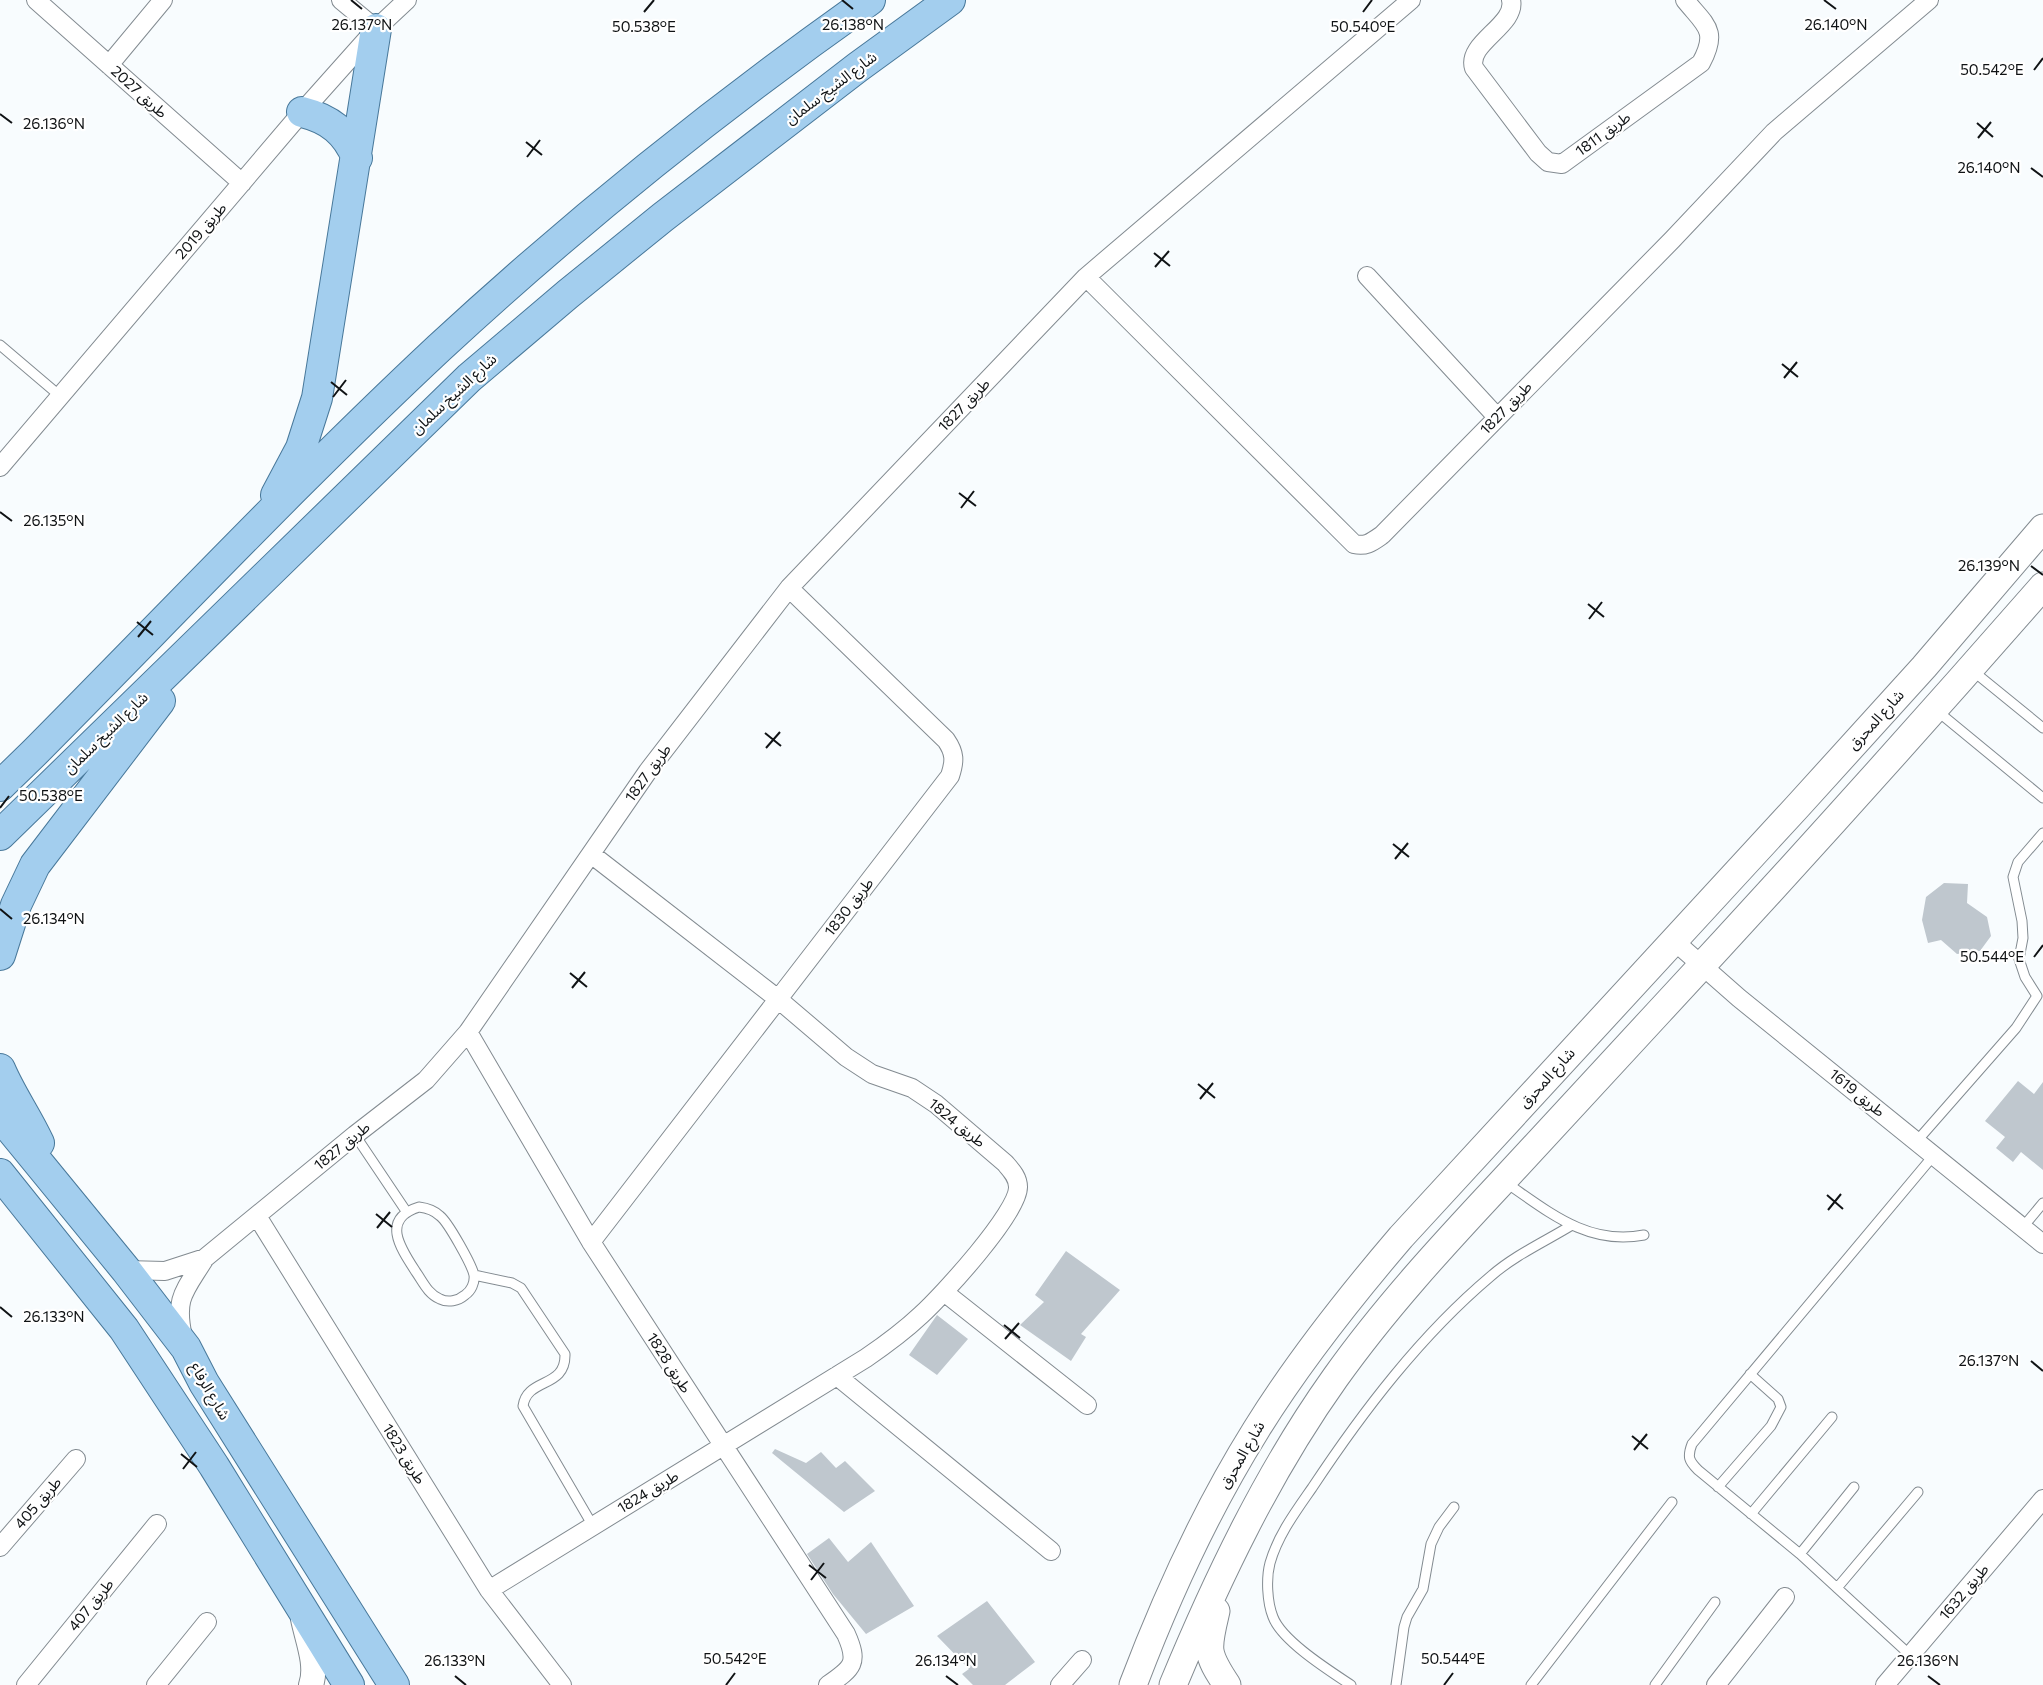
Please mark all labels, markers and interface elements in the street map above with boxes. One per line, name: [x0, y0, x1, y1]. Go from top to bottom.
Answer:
text: 26.137°N: [332, 15, 392, 33]
text: 26.138°N: [822, 15, 884, 33]
text: 26.140°N: [1804, 15, 1868, 33]
text: 50.538°E: [612, 17, 676, 35]
text: 50.540°E: [1330, 17, 1396, 35]
street label: شارع الشيخ سلمان: [781, 47, 882, 131]
text: 50.542°E: [1960, 60, 2024, 78]
street label: طريق 2027: [107, 61, 171, 123]
street label: طريق 1811: [1571, 107, 1635, 161]
text: 26.136°N: [23, 114, 85, 132]
text: 26.140°N: [1957, 158, 2021, 176]
street label: طريق 2019: [171, 199, 231, 263]
street label: شارع الشيخ سلمان: [407, 349, 503, 440]
street label: طريق 1827: [934, 374, 994, 436]
street label: طريق 1827: [1476, 377, 1536, 439]
text: 26.135°N: [23, 511, 85, 529]
text: 26.139°N: [1958, 556, 2020, 574]
street label: شارع المحرق: [1844, 685, 1910, 756]
street label: شارع الشيخ سلمان: [59, 687, 154, 780]
street label: طريق 1827: [620, 740, 676, 806]
text: 50.538°E: [19, 786, 83, 804]
street label: طريق 1830: [820, 874, 878, 940]
text: 26.134°N: [23, 909, 85, 927]
text: 50.544°E: [1960, 947, 2024, 965]
street label: شارع المحرق: [1515, 1043, 1581, 1114]
street label: طريق 1619: [1825, 1064, 1889, 1122]
street label: طريق 1824: [924, 1094, 990, 1152]
street label: طريق 1827: [310, 1117, 374, 1175]
text: 26.133°N: [23, 1307, 85, 1325]
street label: طريق 1828: [642, 1329, 696, 1397]
text: 26.137°N: [1959, 1351, 2019, 1369]
street label: شارع الرفاع: [184, 1358, 235, 1425]
street label: شارع المحرق: [1215, 1417, 1271, 1493]
street label: طريق 1823: [378, 1420, 430, 1488]
street label: طريق 1824: [614, 1466, 682, 1518]
street label: طريق 405: [10, 1473, 66, 1533]
street label: طريق 1632: [1935, 1560, 1993, 1624]
street label: طريق 407: [64, 1575, 118, 1635]
text: 50.542°E: [703, 1649, 767, 1667]
text: 50.544°E: [1421, 1649, 1485, 1667]
text: 26.133°N: [424, 1651, 486, 1669]
text: 26.134°N: [915, 1651, 977, 1669]
text: 26.136°N: [1897, 1651, 1959, 1669]

